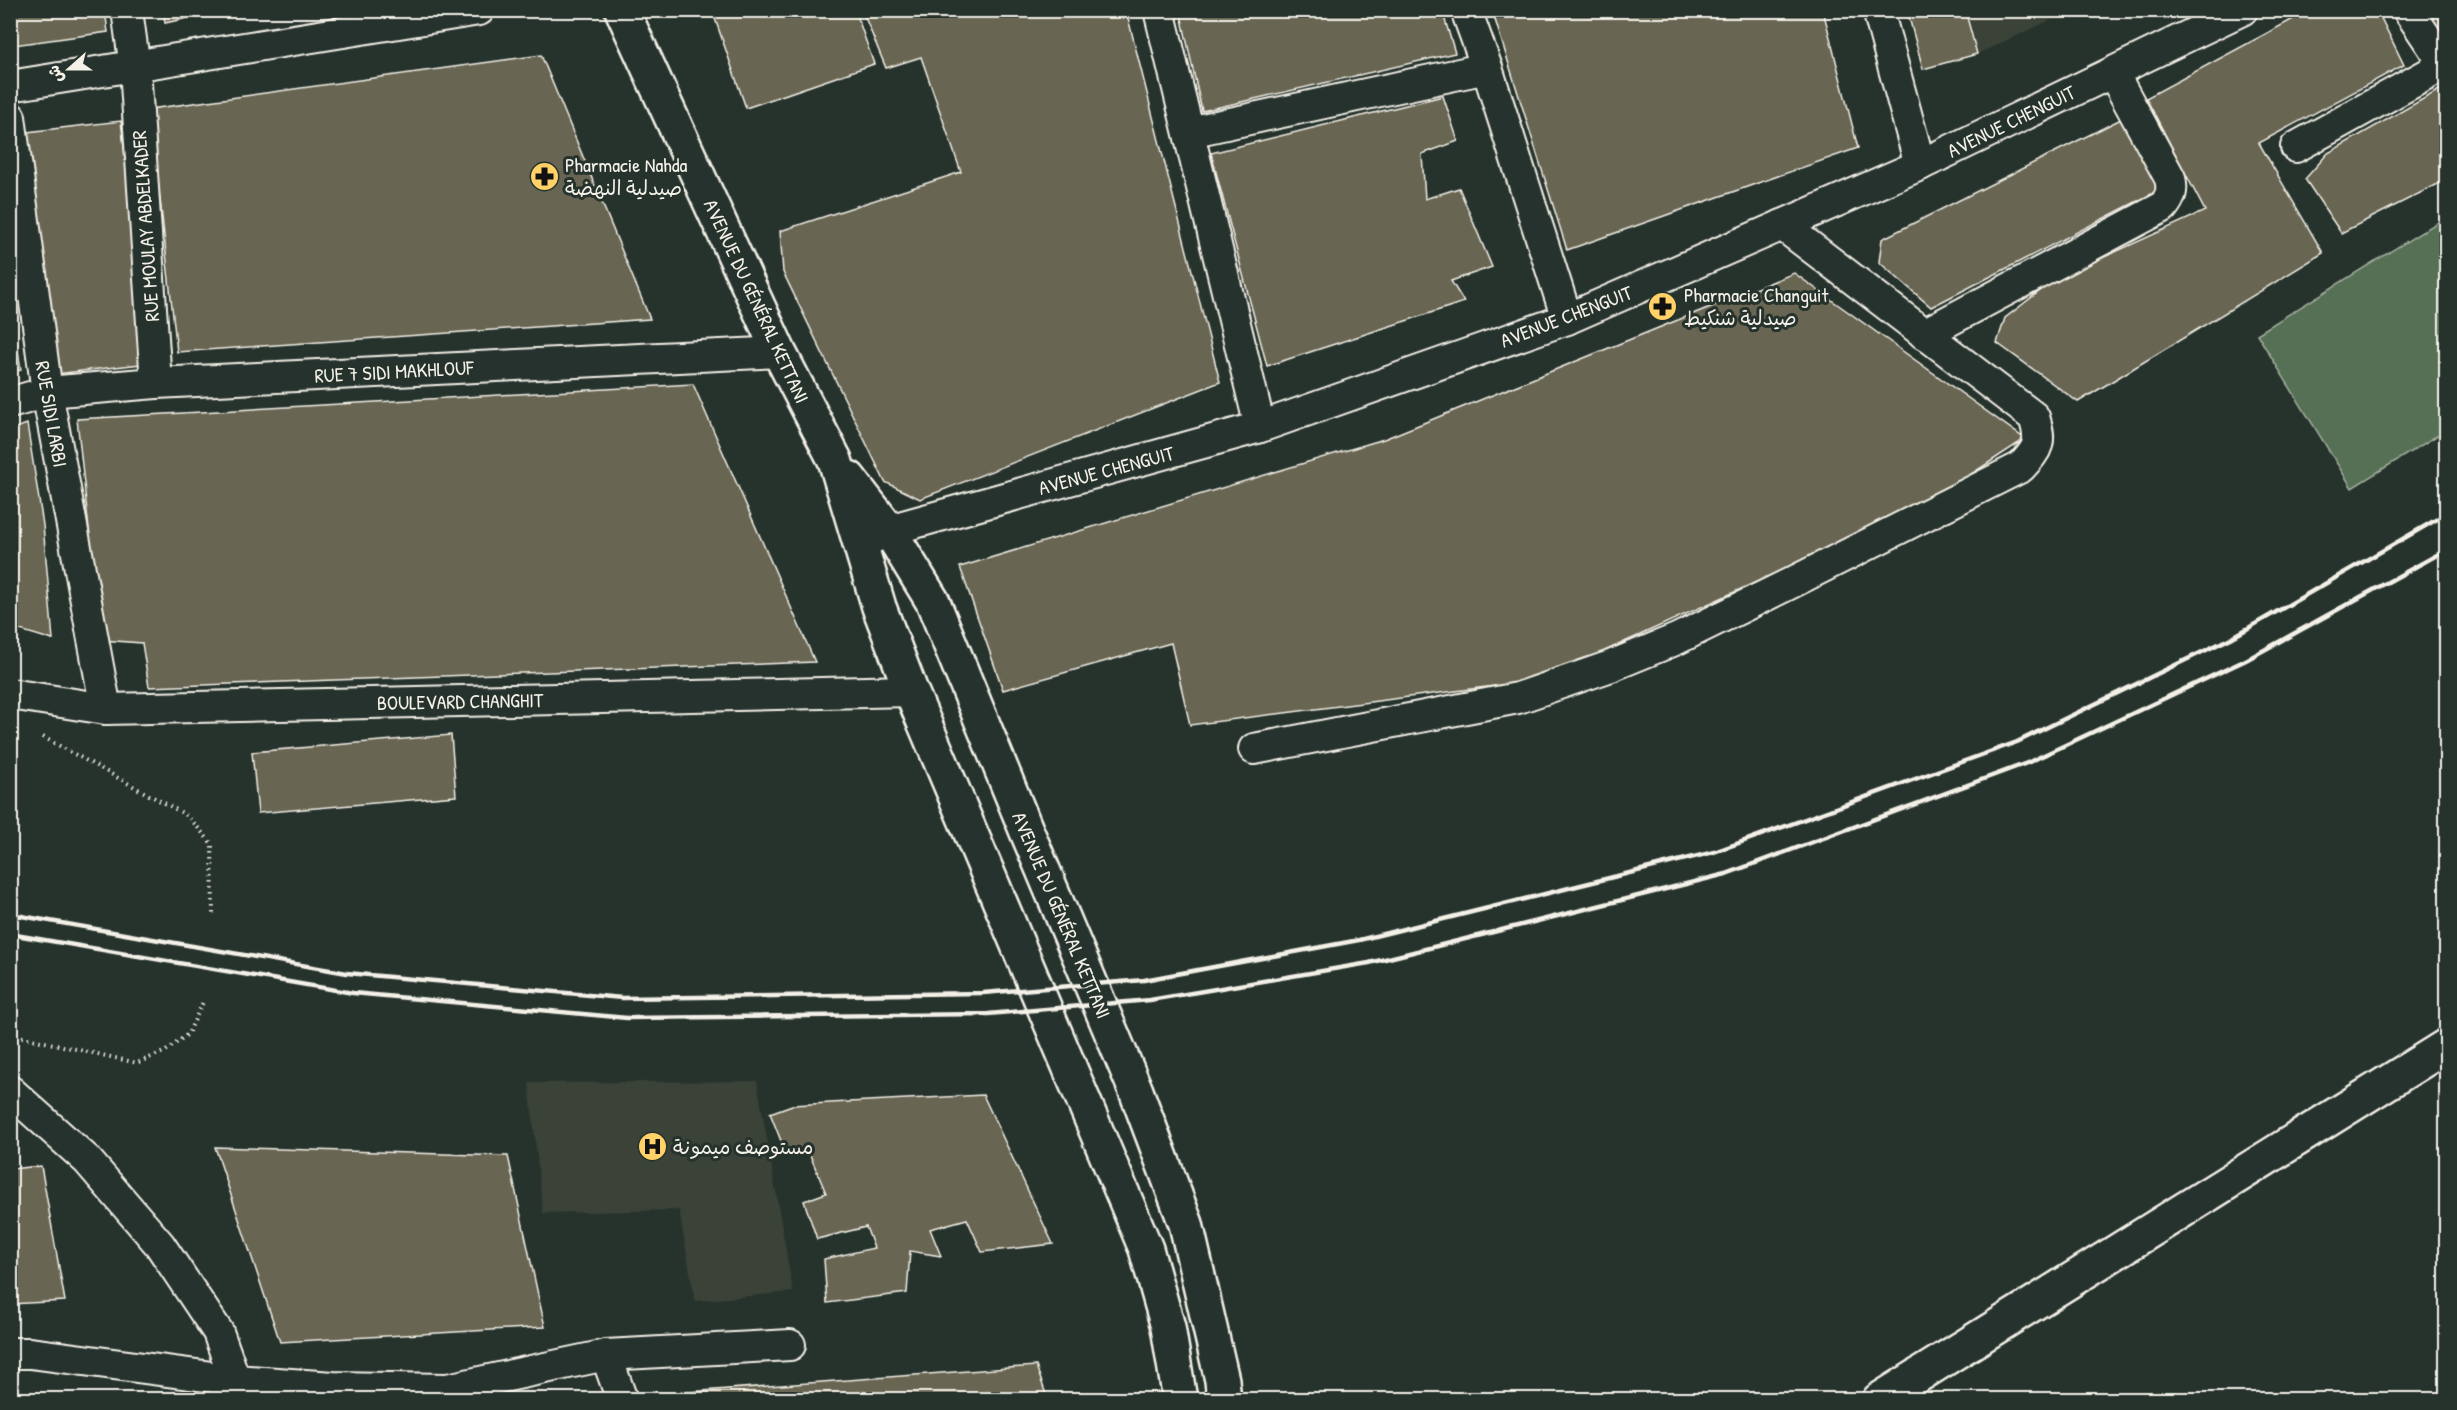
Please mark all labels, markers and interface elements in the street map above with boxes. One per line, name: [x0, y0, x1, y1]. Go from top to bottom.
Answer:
north arrow: [39, 39, 99, 99]
text: ش: [42, 62, 68, 87]
street label: AVENUE CHENGUIT: [1942, 78, 2080, 164]
street label: RUE MOULAY ABDELKADER: [125, 130, 165, 322]
place label: Pharmacie Nahda صيدلية النهضة: [565, 151, 687, 201]
pharmacy icon: Pharmacie Nahda صيدلية النهضة: [528, 160, 560, 192]
street label: AVENUE DU GÉNÉRAL KETTANI: [698, 195, 816, 407]
street label: AVENUE CHENGUIT: [1496, 278, 1636, 354]
place label: Pharmacie Changuit صيدلية شنكيط: [1684, 281, 1829, 331]
pharmacy icon: Pharmacie Changuit صيدلية شنكيط: [1647, 290, 1679, 322]
street label: RUE 7 SIDI MAKHLOUF: [314, 353, 475, 389]
street label: RUE SIDI LARBI: [29, 359, 75, 469]
street label: AVENUE CHENGUIT: [1035, 439, 1177, 501]
street label: BOULEVARD CHANGHIT: [377, 686, 544, 716]
street label: AVENUE DU GÉNÉRAL KETTANI: [1006, 808, 1118, 1022]
hospital icon: مستوصف ميمونة: [636, 1130, 668, 1162]
place label: مستوصف ميمونة: [673, 1133, 813, 1160]

